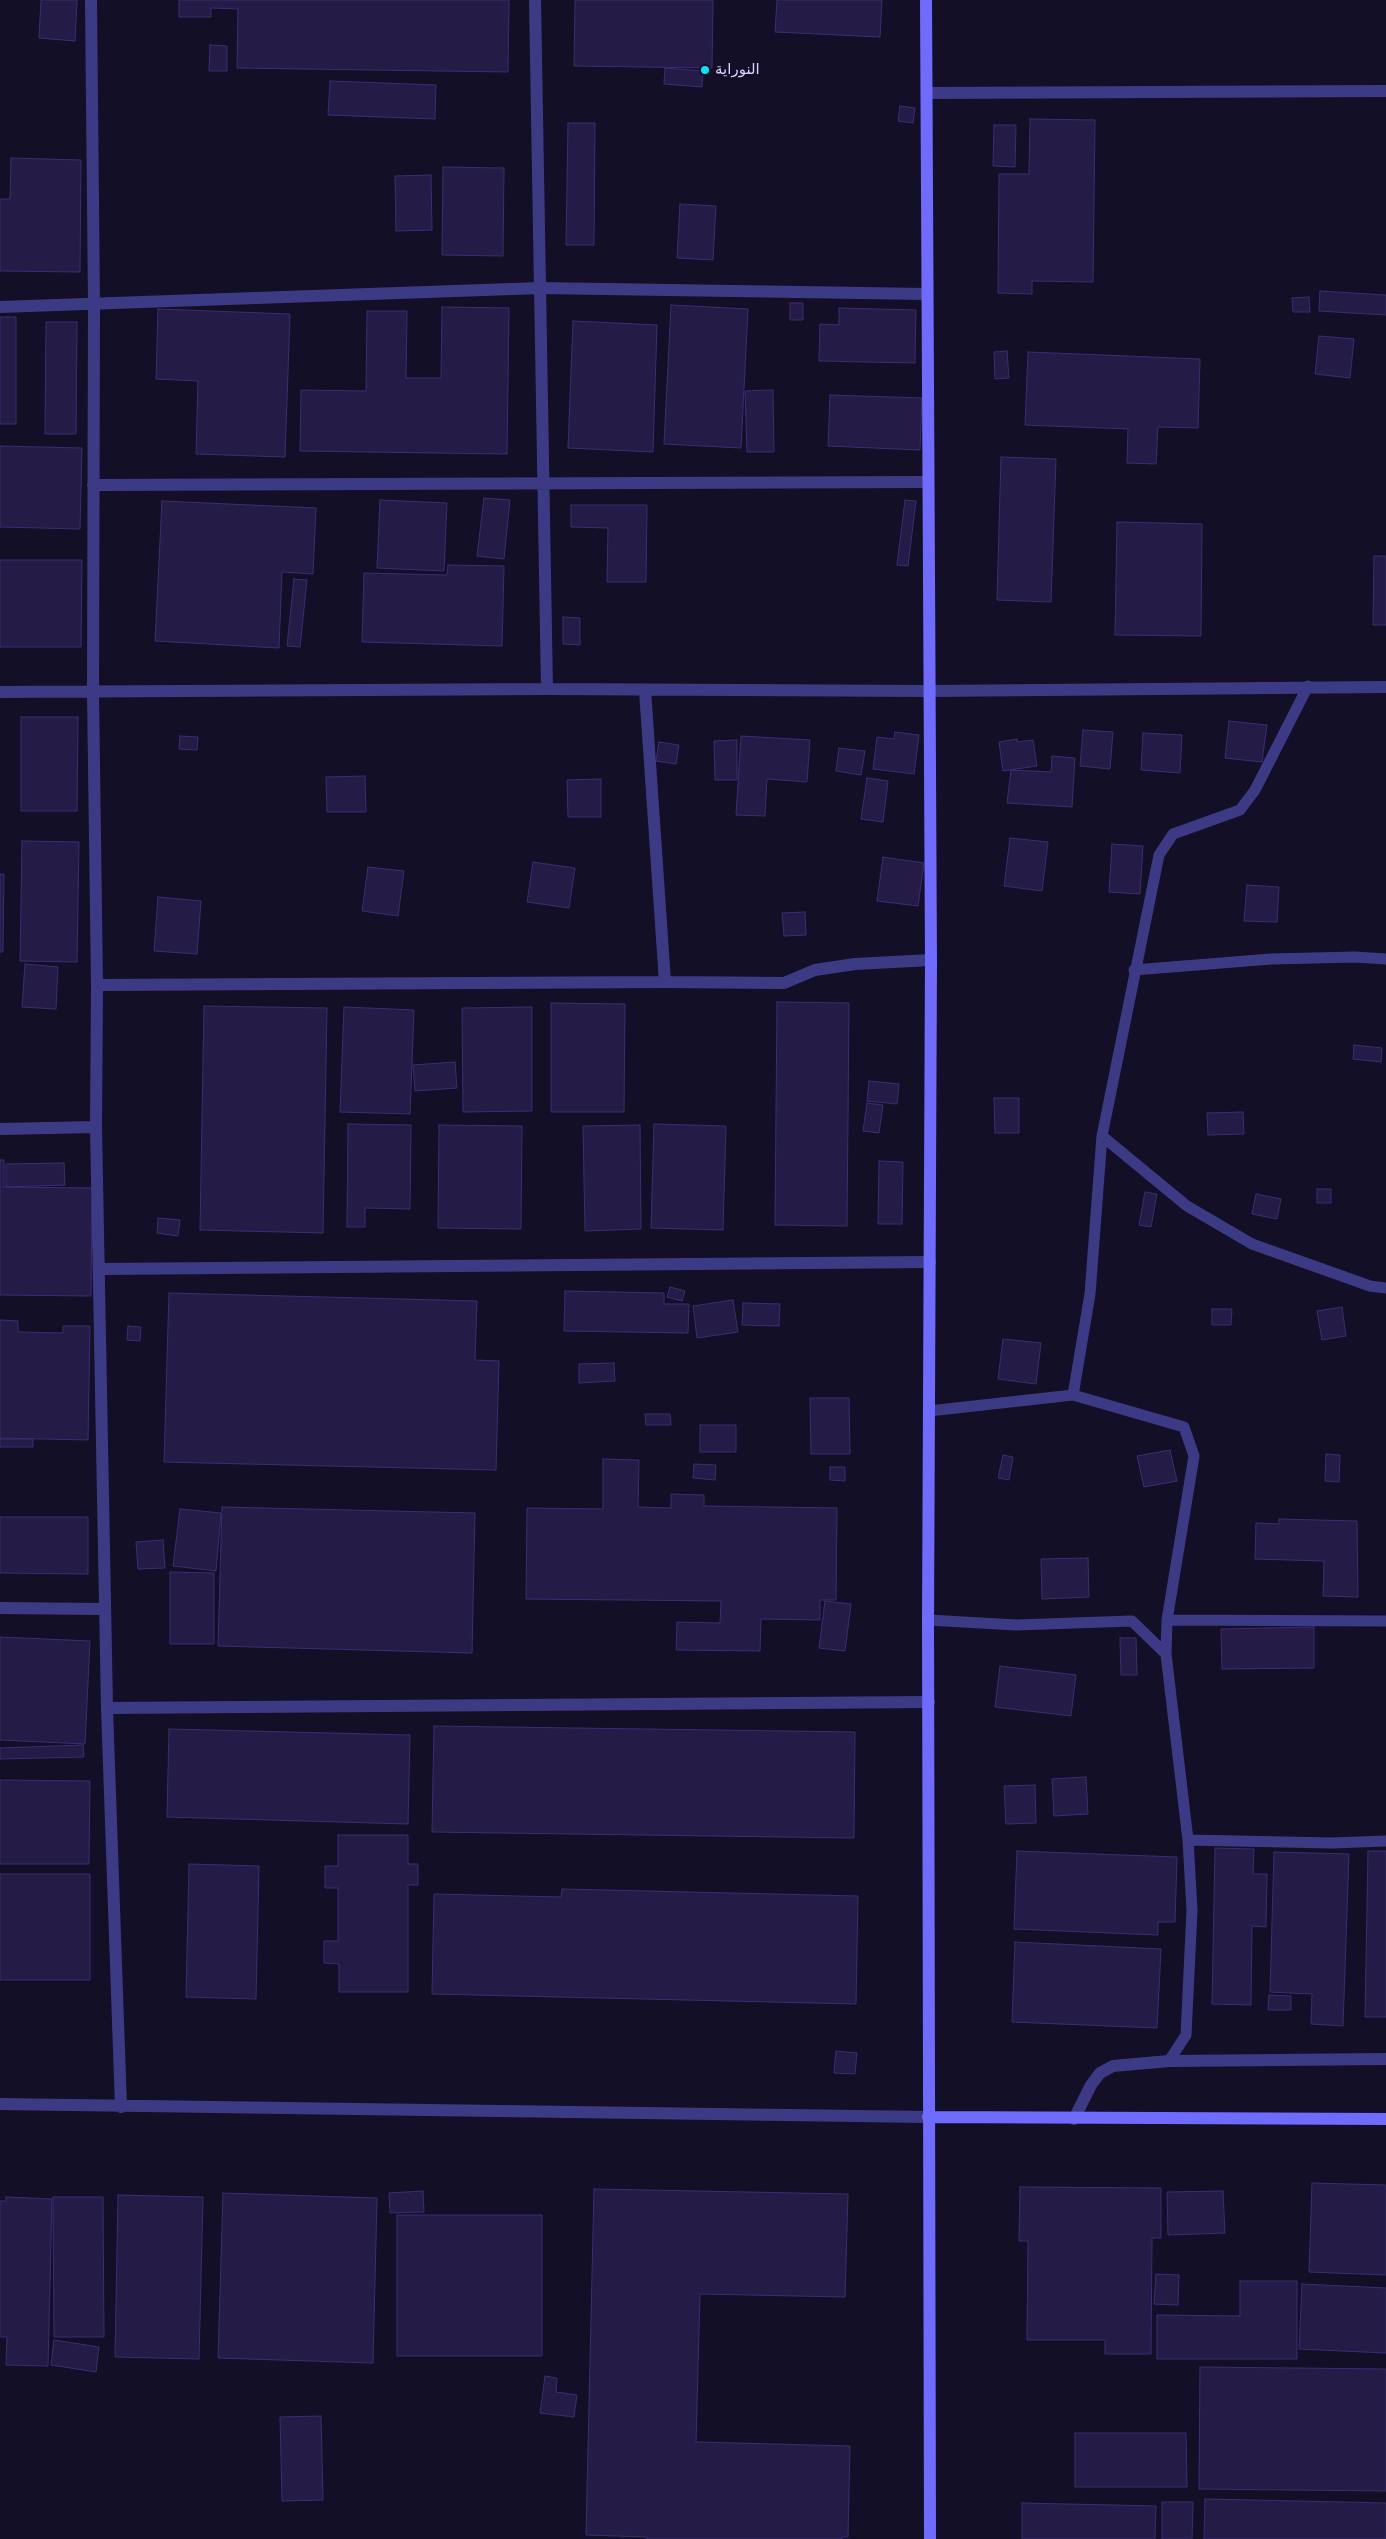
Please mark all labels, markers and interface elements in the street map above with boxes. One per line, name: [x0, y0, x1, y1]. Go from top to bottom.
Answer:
place label: النوراية: [715, 61, 760, 79]
marker: النوراية: [699, 64, 711, 76]

